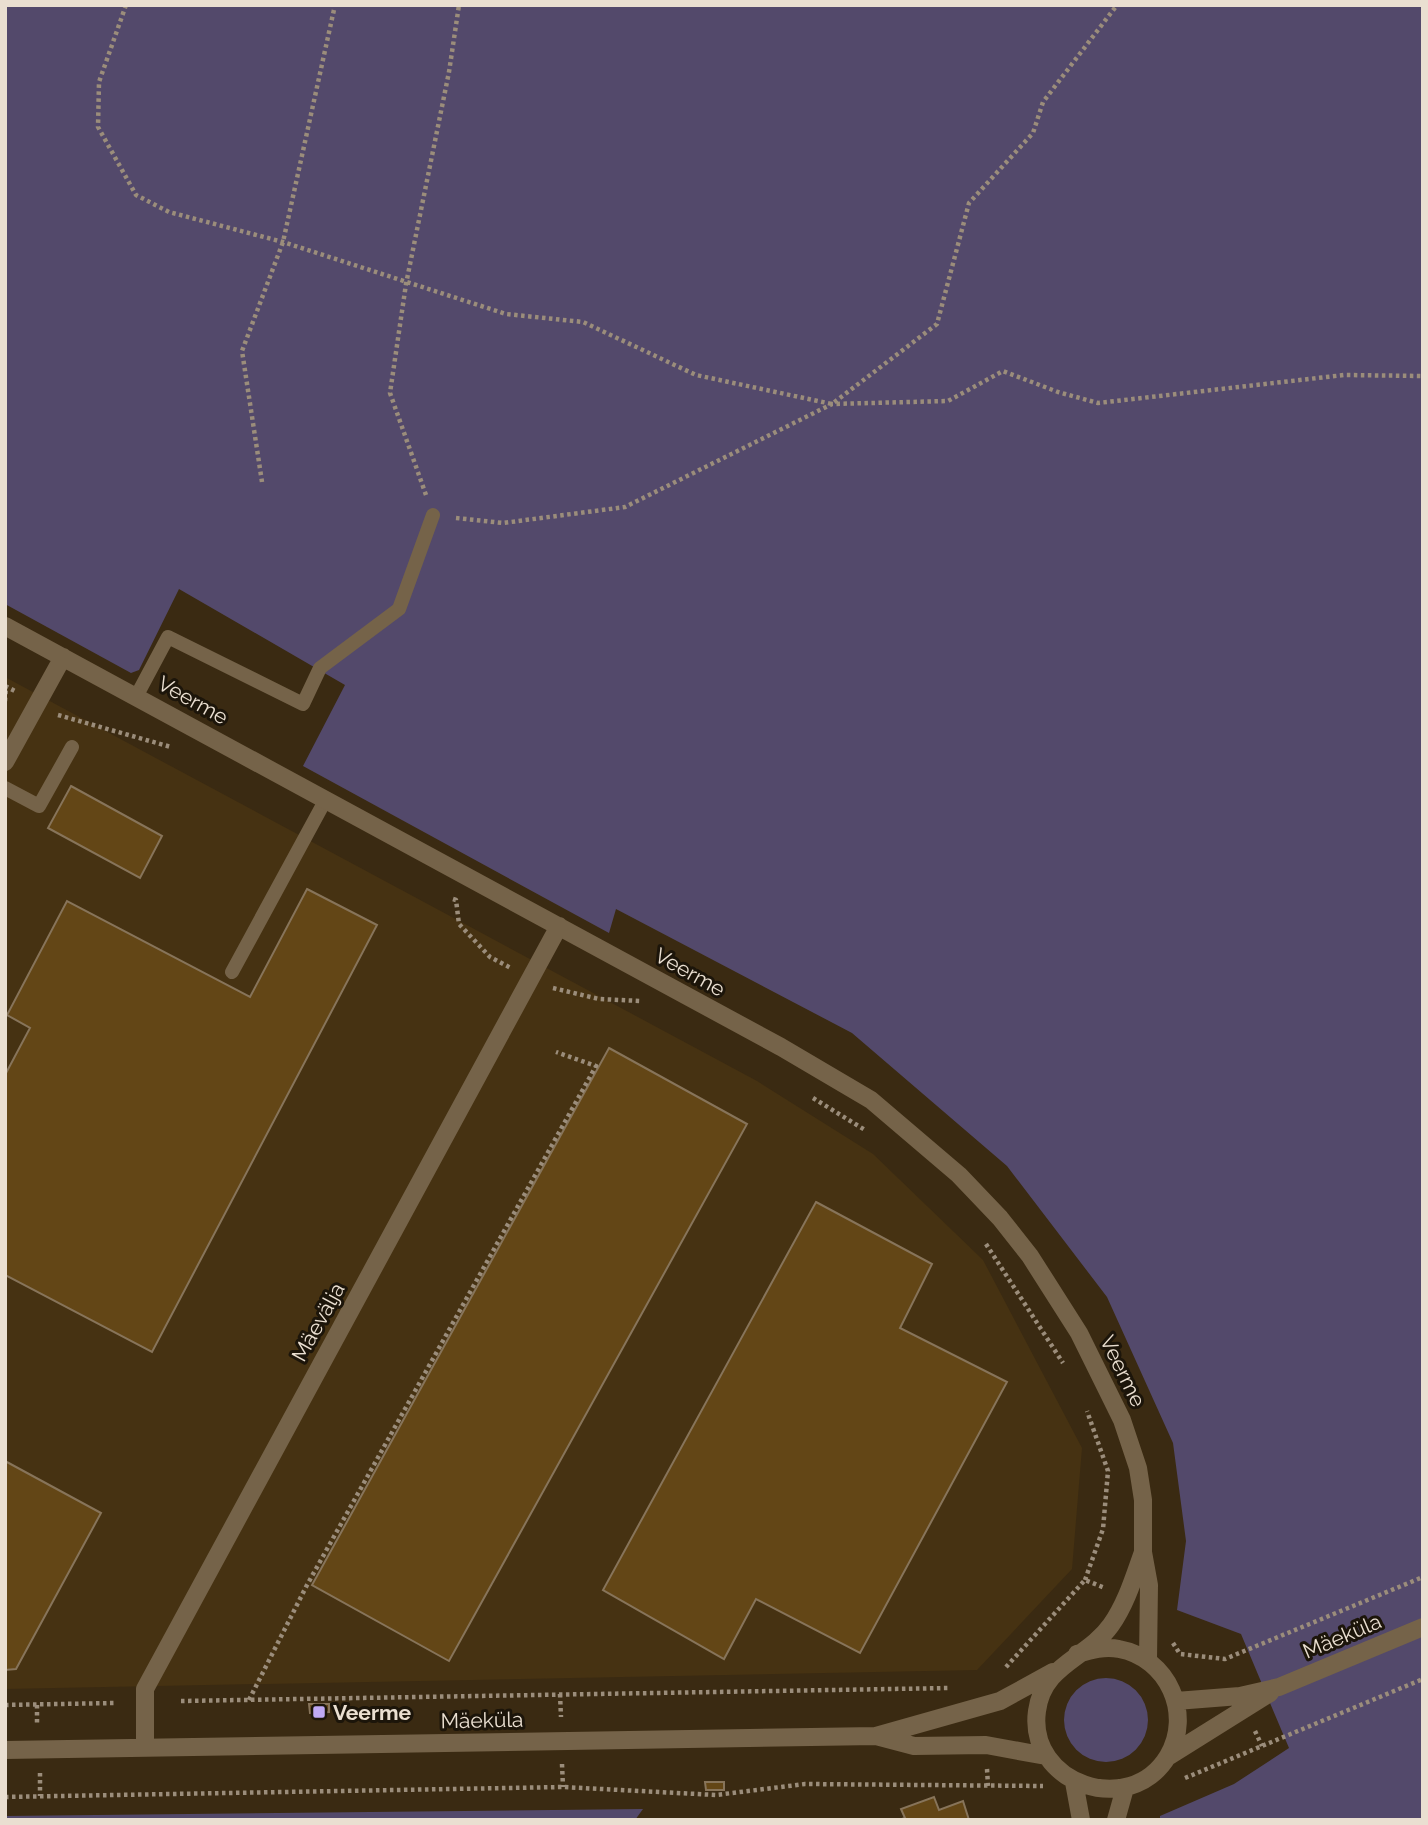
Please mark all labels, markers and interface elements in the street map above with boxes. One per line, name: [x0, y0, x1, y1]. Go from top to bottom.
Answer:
street label: Veerme: [153, 671, 233, 729]
street label: Veerme: [650, 943, 730, 1001]
street label: Mäevälja: [286, 1278, 350, 1366]
street label: Veerme: [1095, 1331, 1151, 1411]
street label: Mäeküla: [1299, 1608, 1385, 1664]
place label: Veerme: [333, 1700, 412, 1725]
marker: Veerme: [311, 1704, 327, 1720]
street label: Mäeküla: [440, 1707, 524, 1733]

